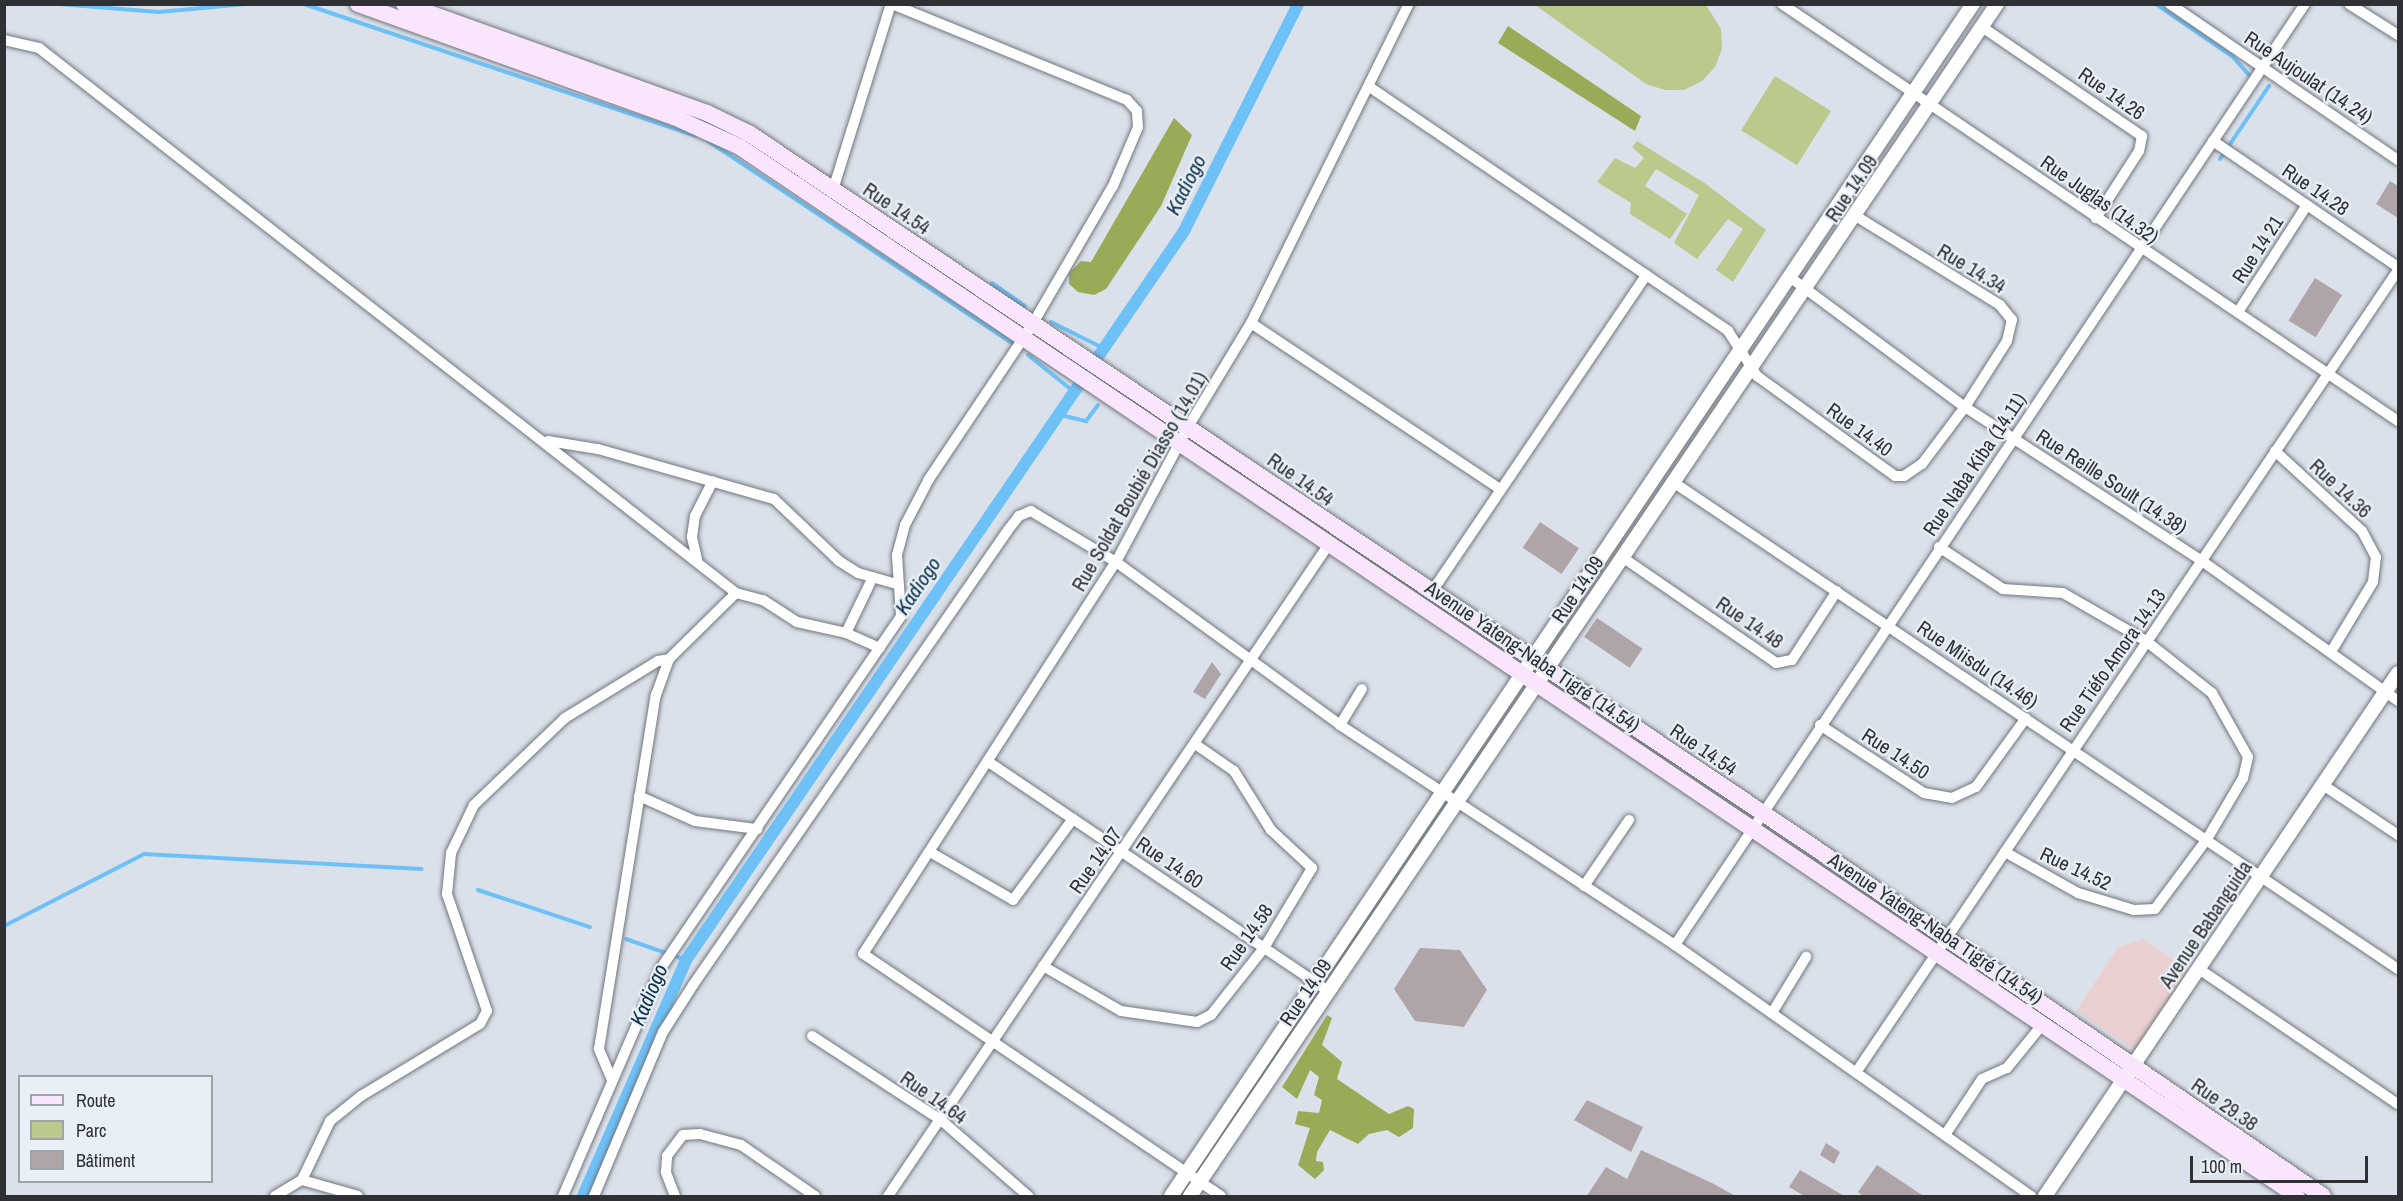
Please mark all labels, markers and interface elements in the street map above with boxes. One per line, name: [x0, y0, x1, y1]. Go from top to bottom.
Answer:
street label: Rue Aujoulat (14.24): [2240, 25, 2378, 129]
street label: Rue 14.26: [2074, 61, 2150, 125]
street label: Rue Juglas (14.32): [2036, 149, 2164, 249]
street label: Rue 14.09: [1820, 150, 1882, 226]
water label: Kadiogo: [1160, 151, 1212, 219]
street label: Rue 14.28: [2278, 158, 2354, 220]
street label: Rue 14.54: [859, 177, 935, 239]
street label: Rue 14 21: [2226, 211, 2288, 287]
street label: Rue 14.34: [1933, 238, 2011, 298]
street label: Rue Soldat Boubié Diasso (14.01): [1066, 367, 1212, 595]
street label: Rue Naba Kiba (14.11): [1917, 388, 2031, 540]
street label: Rue 14.40: [1822, 397, 1898, 461]
street label: Rue Reille Soult (14.38): [2032, 423, 2192, 539]
street label: Rue 14.54: [1263, 447, 1339, 511]
street label: Rue 14.36: [2305, 453, 2377, 523]
street label: Rue 14.09: [1546, 551, 1608, 627]
water label: Kadiogo: [890, 552, 946, 620]
street label: Avenue Yateng-Naba Tigré (14.54): [1421, 575, 1645, 737]
street label: Rue Tiéfo Amora 14.13: [2053, 583, 2171, 737]
street label: Rue 14.48: [1712, 591, 1788, 653]
street label: Rue Miisdu (14.46): [1913, 615, 2043, 713]
street label: Rue 14.54: [1666, 718, 1742, 780]
street label: Rue 14.50: [1858, 722, 1934, 784]
street label: Rue 14.07: [1063, 822, 1127, 898]
street label: Rue 14.60: [1132, 831, 1208, 893]
street label: Rue 14.52: [2037, 841, 2115, 895]
street label: Avenue Yateng-Naba Tigré (14.54): [1824, 847, 2048, 1009]
street label: Avenue Babanguida: [2154, 856, 2256, 992]
street label: Rue 14.58: [1214, 899, 1278, 975]
street label: Rue 14.09: [1274, 954, 1336, 1030]
water label: Kadiogo: [625, 961, 673, 1029]
street label: Rue 14.64: [896, 1065, 972, 1129]
street label: Rue 29.38: [2187, 1072, 2263, 1136]
legend: [18, 1075, 213, 1183]
text: Route: [76, 1088, 115, 1113]
text: Parc: [76, 1118, 106, 1143]
scale bar: [2193, 1144, 2372, 1182]
text: Bâtiment: [76, 1148, 135, 1173]
text: 100 m: [2201, 1154, 2242, 1179]

